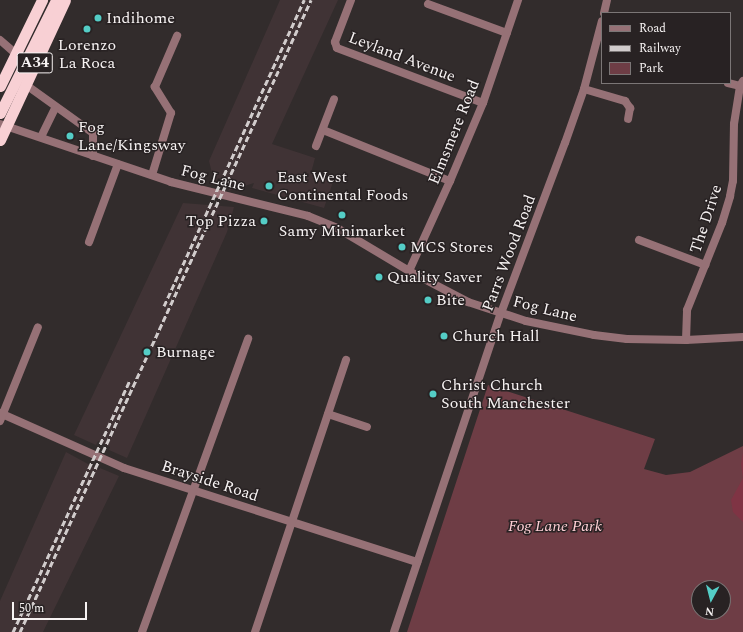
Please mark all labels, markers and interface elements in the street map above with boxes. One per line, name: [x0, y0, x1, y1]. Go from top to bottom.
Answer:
place label: Indihome: [106, 8, 175, 28]
legend: [601, 12, 731, 84]
marker: Indihome: [93, 13, 103, 23]
text: Road: [639, 19, 666, 38]
marker: Lorenzo La Roca: [82, 24, 92, 34]
street label: Leyland Avenue: [346, 28, 458, 86]
place label: Lorenzo La Roca: [58, 35, 116, 73]
text: Railway: [639, 39, 681, 58]
road number: A34: [16, 50, 54, 76]
text: Park: [639, 59, 664, 78]
street label: Elmsmere Road: [424, 77, 484, 187]
place label: Fog Lane/Kingsway: [78, 117, 186, 155]
marker: Fog Lane/Kingsway: [65, 131, 75, 141]
street label: Fog Lane: [179, 161, 247, 195]
place label: East West Continental Foods: [277, 167, 408, 205]
marker: East West Continental Foods: [264, 181, 274, 191]
street label: The Drive: [686, 182, 726, 256]
street label: Parrs Wood Road: [478, 192, 540, 314]
marker: Samy Minimarket: [337, 210, 347, 220]
place label: Top Pizza: [186, 211, 256, 231]
marker: Top Pizza: [259, 216, 269, 226]
place label: Samy Minimarket: [279, 221, 405, 241]
place label: MCS Stores: [410, 237, 493, 257]
marker: MCS Stores: [397, 242, 407, 252]
place label: Quality Saver: [387, 267, 482, 287]
marker: Quality Saver: [374, 272, 384, 282]
place label: Bite: [436, 290, 465, 310]
street label: Fog Lane: [511, 292, 579, 326]
marker: Bite: [423, 295, 433, 305]
place label: Church Hall: [452, 326, 539, 346]
marker: Church Hall: [439, 331, 449, 341]
place label: Burnage: [156, 342, 215, 362]
marker: Burnage: [141, 346, 153, 358]
place label: Christ Church South Manchester: [441, 375, 570, 413]
marker: Christ Church South Manchester: [428, 389, 438, 399]
street label: Brayside Road: [159, 456, 261, 506]
park label: Fog Lane Park: [508, 516, 602, 536]
north arrow: [691, 580, 731, 620]
scale bar: [14, 594, 89, 620]
text: 50 m: [19, 599, 44, 618]
text: N: [704, 602, 715, 620]

